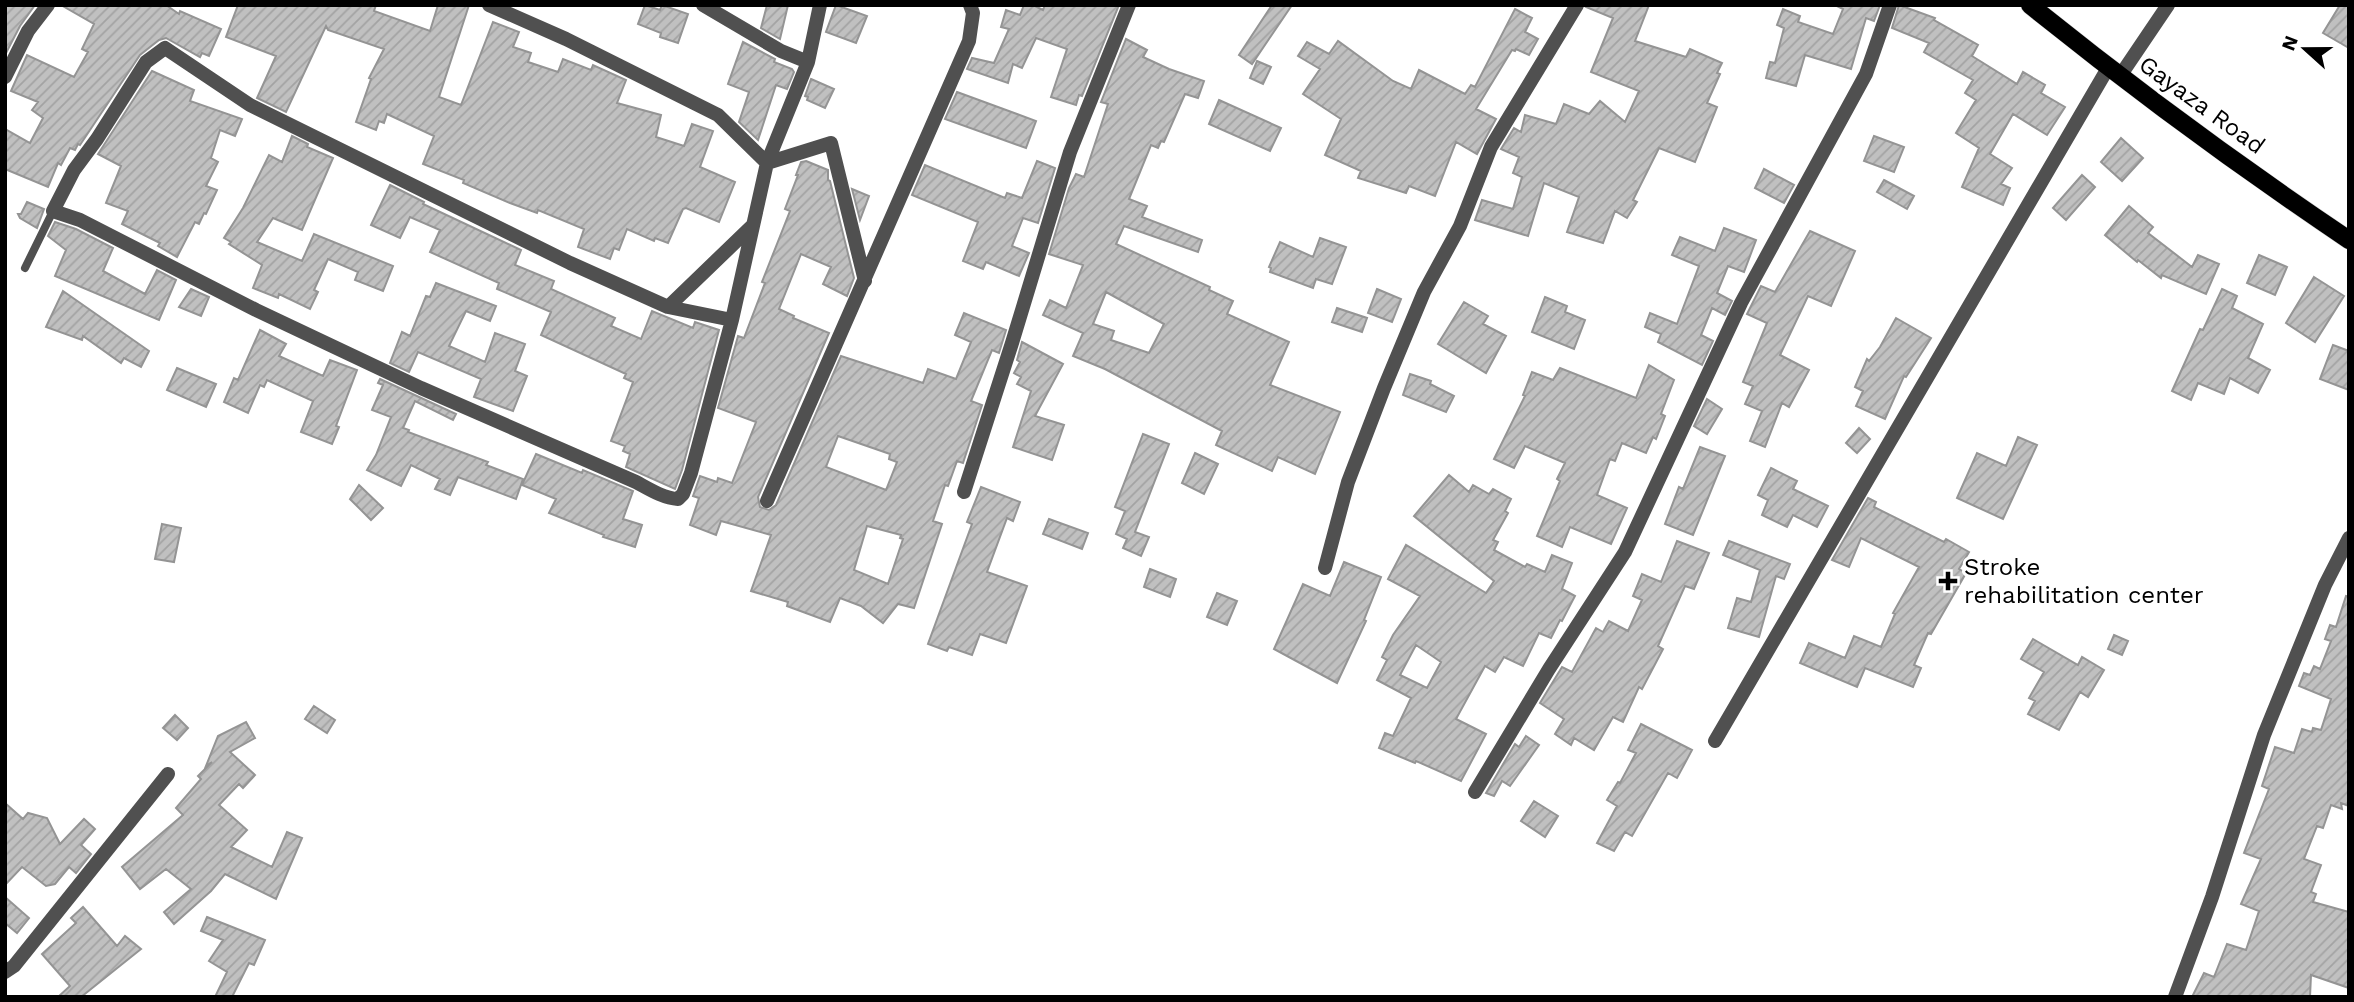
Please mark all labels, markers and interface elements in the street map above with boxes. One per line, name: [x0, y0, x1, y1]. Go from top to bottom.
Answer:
north arrow: [2270, 14, 2340, 84]
text: N: [2276, 32, 2303, 54]
street label: Gayaza Road: [2134, 50, 2270, 160]
place label: Stroke rehabilitation center: [1964, 553, 2204, 609]
marker: Stroke rehabilitation center: [1938, 571, 1958, 591]

